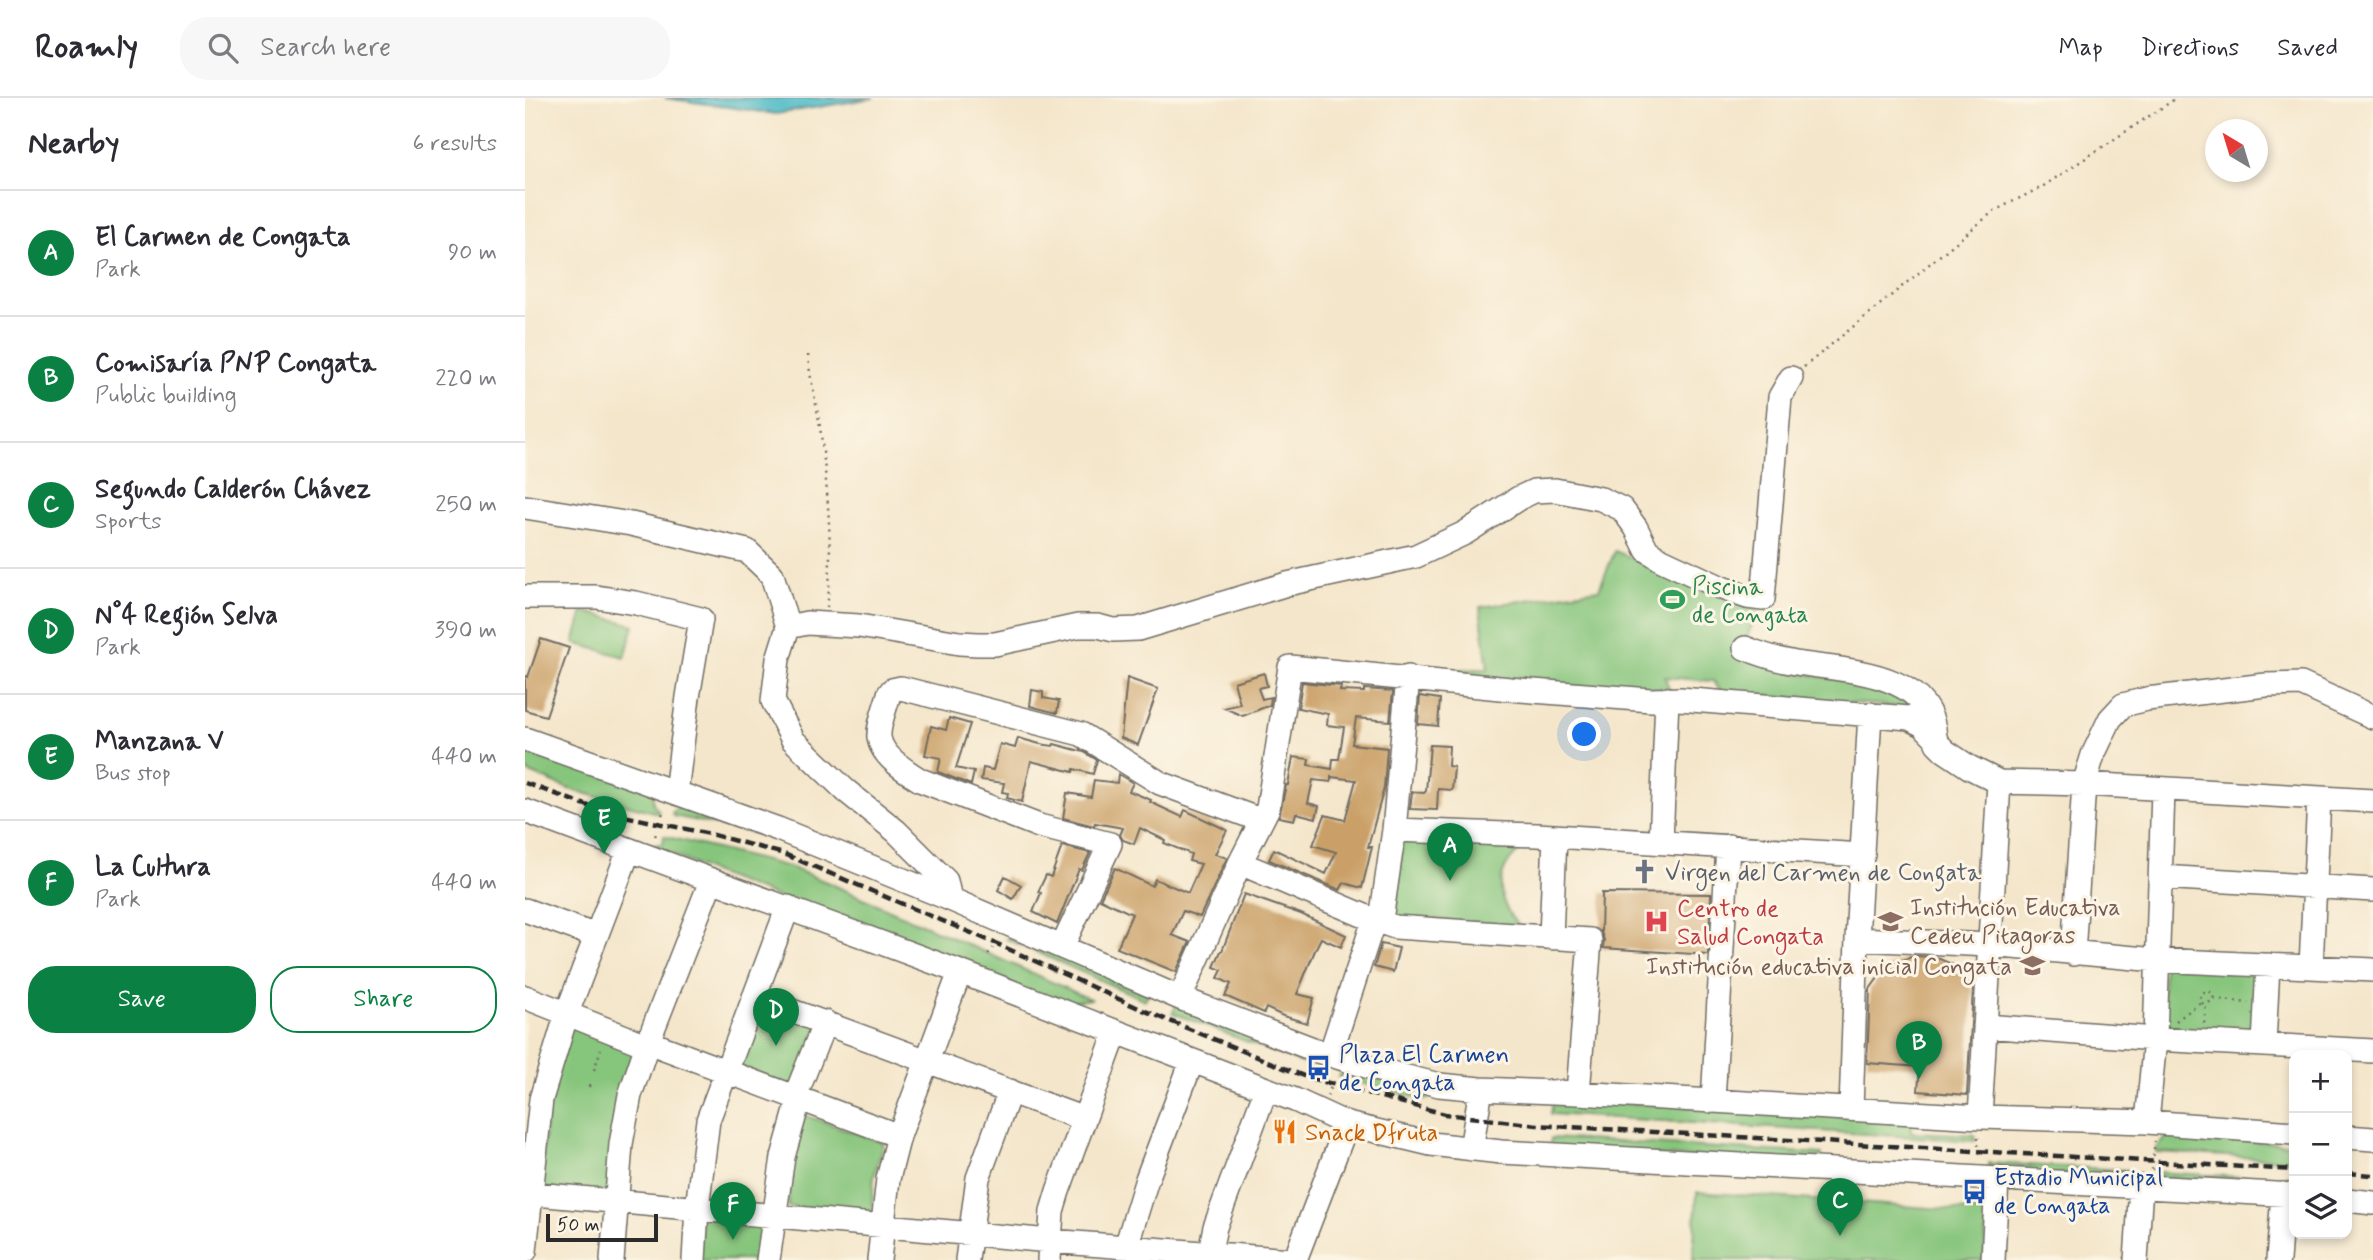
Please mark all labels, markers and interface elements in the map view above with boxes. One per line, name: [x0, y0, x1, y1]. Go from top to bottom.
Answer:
search box: [180, 17, 670, 80]
text: Roamly: [35, 26, 138, 70]
icon: search: [204, 29, 242, 67]
text: Search here: [260, 31, 391, 65]
text: Map: [2059, 33, 2103, 64]
text: Directions: [2141, 33, 2239, 64]
text: Saved: [2277, 33, 2338, 64]
north arrow: [2205, 119, 2268, 182]
text: Nearby: [28, 124, 119, 163]
text: 6 results: [413, 129, 497, 159]
text: El Carmen de Congata: [95, 221, 351, 255]
text: A: [43, 238, 59, 268]
text: 90 m: [448, 238, 497, 268]
text: Park: [95, 255, 141, 285]
text: Comisaría PNP Congata: [95, 347, 376, 381]
text: B: [44, 364, 58, 394]
text: 220 m: [435, 364, 497, 394]
text: Public building: [95, 381, 237, 411]
text: Segundo Calderón Chávez: [95, 473, 371, 507]
text: C: [43, 490, 59, 520]
text: 250 m: [435, 490, 497, 520]
text: Sports: [95, 507, 162, 537]
place label: Piscina de Congata: [1692, 572, 1809, 631]
sports icon: Piscina de Congata: [1658, 586, 1686, 614]
text: N°4 Región Selva: [95, 599, 278, 633]
text: D: [43, 616, 59, 646]
text: 390 m: [435, 616, 497, 646]
text: Park: [95, 633, 141, 663]
your location: [1567, 717, 1601, 751]
text: Manzana V: [95, 725, 224, 759]
text: E: [44, 742, 58, 772]
text: 440 m: [431, 742, 497, 772]
text: Bus stop: [95, 759, 171, 789]
pin: E: [581, 796, 627, 854]
pin: A: [1427, 823, 1473, 881]
text: La Cultura: [95, 851, 211, 885]
church icon: Virgen del Carmen de Congata: [1631, 858, 1659, 886]
place label: Virgen del Carmen de Congata: [1665, 858, 1982, 892]
text: F: [45, 868, 57, 898]
text: 440 m: [431, 868, 497, 898]
text: Park: [95, 885, 141, 915]
place label: Institución Educativa Cedeu Pitagoras: [1910, 893, 2121, 954]
place label: Centro de Salud Congata: [1677, 894, 1824, 955]
school or university icon: Institución Educativa Cedeu Pitagoras: [1876, 907, 1904, 935]
hospital icon: Centro de Salud Congata: [1643, 908, 1671, 936]
place label: Institución educativa inicial Congata: [1646, 952, 2012, 985]
school or university icon: Institución educativa inicial Congata: [2018, 952, 2046, 980]
button: Save: [28, 966, 256, 1033]
button: Share: [270, 966, 497, 1033]
pin: D: [753, 988, 799, 1046]
pin: B: [1896, 1021, 1942, 1079]
place label: Plaza El Carmen de Congata: [1339, 1040, 1509, 1099]
map controls: [2289, 1050, 2352, 1239]
button: +: [2289, 1050, 2352, 1113]
bus stop icon: Plaza El Carmen de Congata: [1305, 1054, 1333, 1082]
button: −: [2289, 1113, 2352, 1176]
restaurant icon: Snack Dfruta: [1271, 1118, 1299, 1146]
place label: Snack Dfruta: [1305, 1118, 1438, 1149]
place label: Estadio Municipal de Congata: [1994, 1163, 2163, 1222]
button: layers: [2289, 1176, 2352, 1239]
bus stop icon: Estadio Municipal de Congata: [1960, 1177, 1988, 1205]
pin: C: [1817, 1178, 1863, 1236]
pin: F: [710, 1182, 756, 1240]
scale bar: [546, 1211, 658, 1243]
text: 50 m: [557, 1213, 600, 1238]

